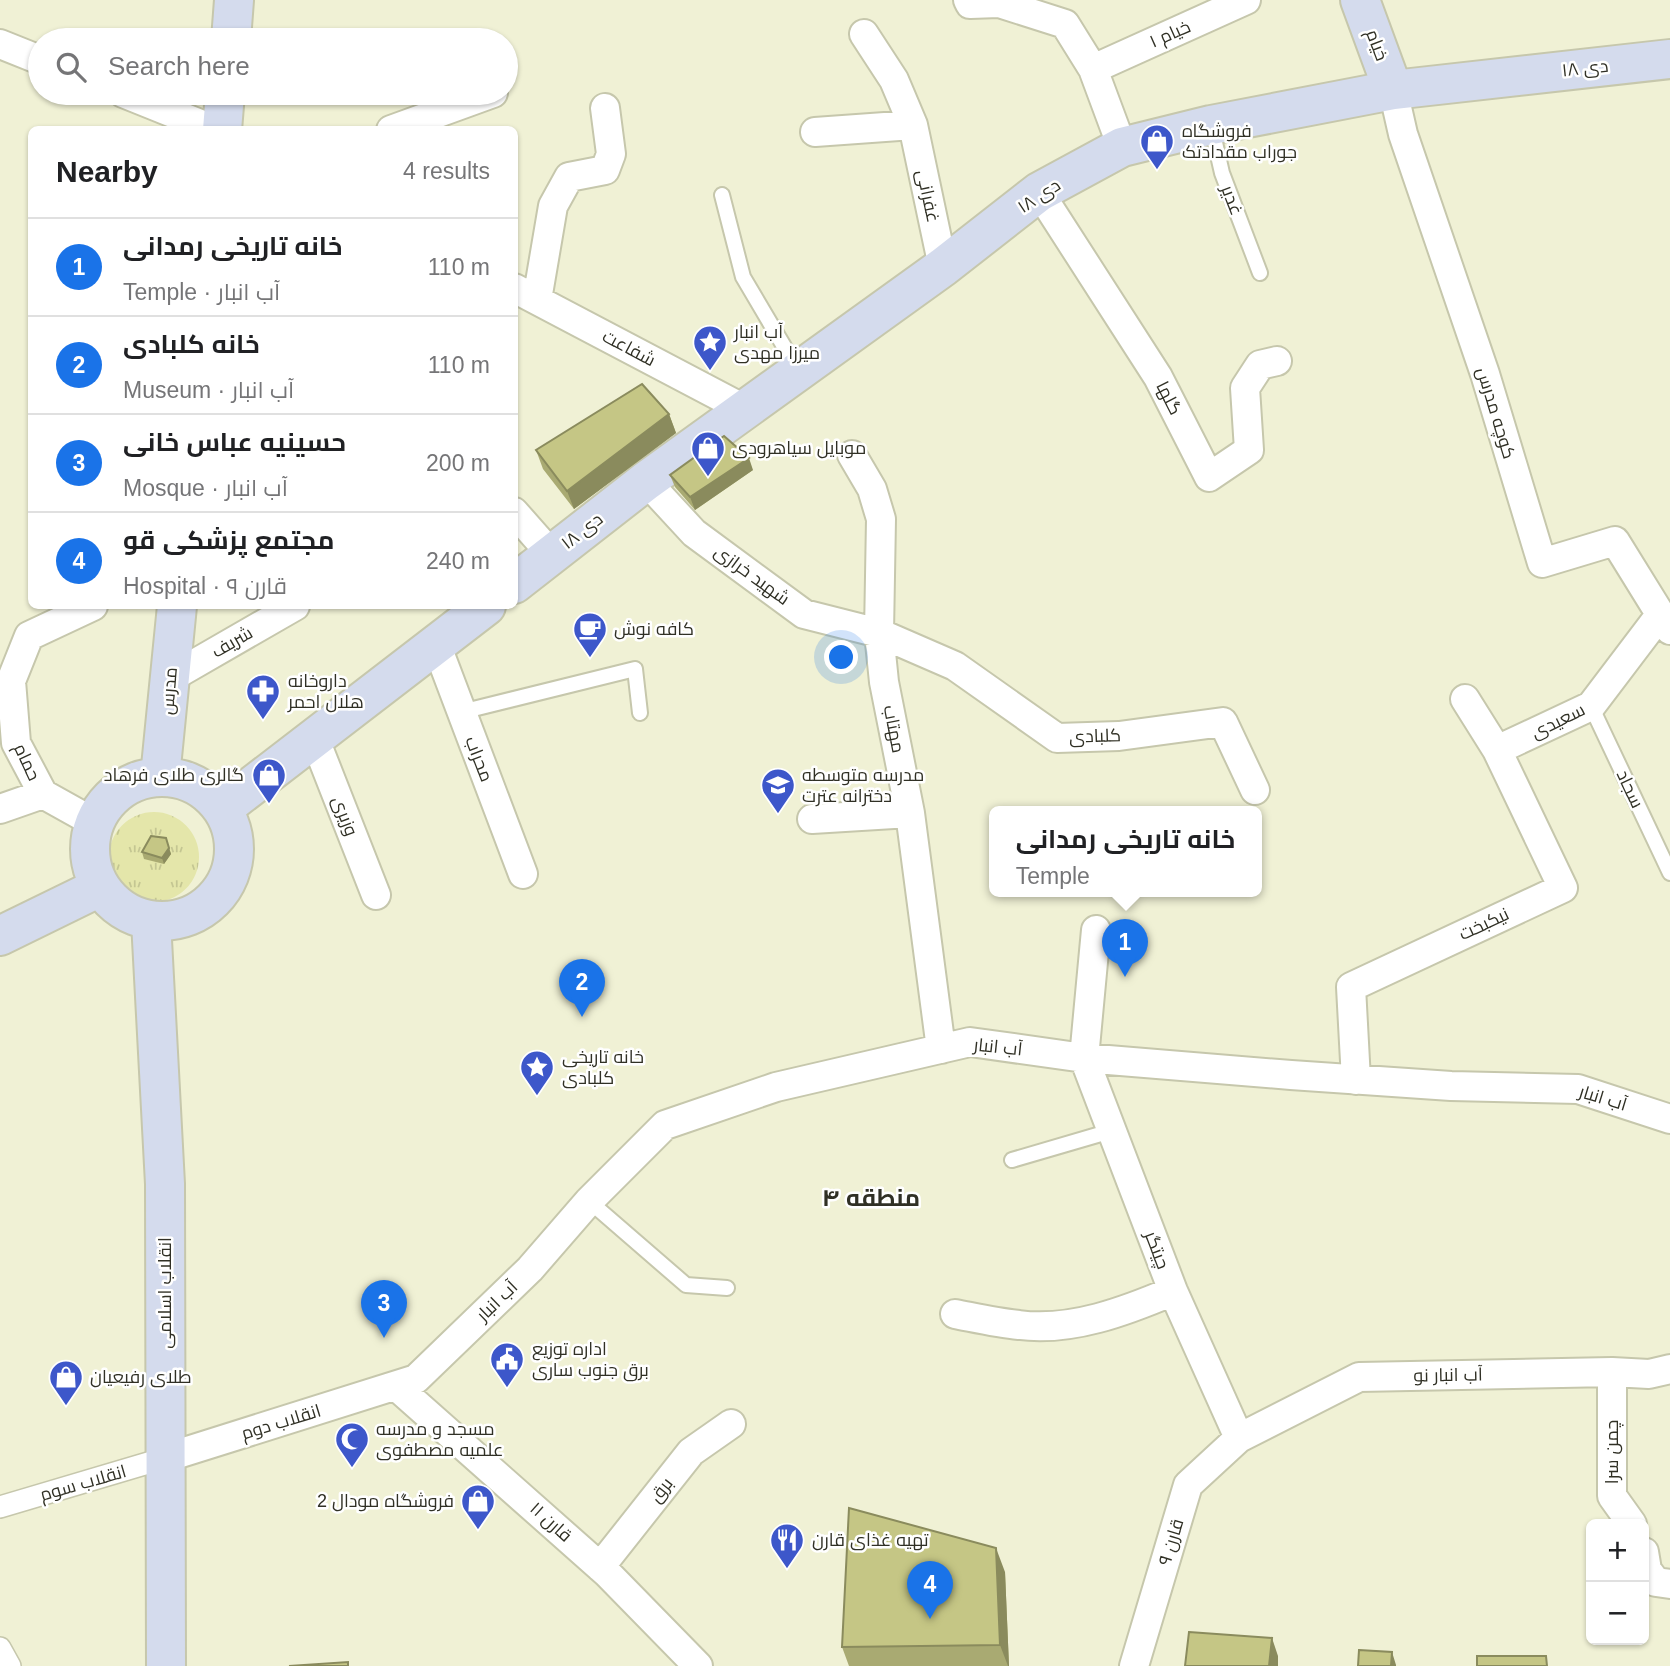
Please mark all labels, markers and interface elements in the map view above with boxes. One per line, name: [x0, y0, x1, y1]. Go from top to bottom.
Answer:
street label: خیام ۱: [1147, 16, 1194, 54]
street label: خیام: [1360, 27, 1392, 64]
search box: [28, 28, 518, 105]
icon: search: [52, 48, 90, 86]
text: Search here: [108, 51, 250, 81]
street label: ۱۸ دی: [1561, 56, 1609, 81]
place label: فروشگاه جوراب مقدادتک: [1182, 121, 1297, 163]
shop icon: فروشگاه جوراب مقدادتک: [1138, 122, 1176, 171]
text: Nearby: [56, 155, 158, 188]
text: 4 results: [403, 158, 490, 184]
street label: غفرانی: [912, 168, 943, 224]
street label: ۱۸ دی: [1014, 175, 1065, 218]
street label: غدیر: [1216, 181, 1247, 218]
text: خانه تاریخی رمدانی: [123, 231, 343, 261]
text: 1: [73, 254, 85, 280]
text: 110 m: [428, 254, 490, 280]
text: Temple · آب انبار: [123, 279, 280, 305]
place label: آب انبار میرزا مهدی: [733, 322, 820, 364]
place icon: آب انبار میرزا مهدی: [691, 323, 729, 372]
street label: شفاعت: [599, 326, 659, 370]
text: خانه کلبادی: [123, 329, 260, 359]
text: 2: [73, 352, 85, 378]
text: 110 m: [428, 352, 490, 378]
street label: کوچه مدرس: [1471, 365, 1519, 462]
text: Museum · آب انبار: [123, 377, 294, 403]
street label: گلها: [1151, 378, 1186, 419]
text: حسینیه عباس خانی: [123, 427, 346, 457]
shop icon: موبایل سیاهرودی: [689, 429, 727, 478]
place label: موبایل سیاهرودی: [732, 438, 866, 459]
text: 3: [73, 450, 85, 476]
text: 200 m: [426, 450, 490, 476]
text: Mosque · آب انبار: [123, 475, 288, 501]
street label: ۱۸ دی: [557, 509, 607, 554]
text: مجتمع پزشکی قو: [123, 525, 334, 555]
street label: شهید خرازی: [710, 541, 793, 610]
text: 4: [73, 548, 85, 574]
text: 240 m: [426, 548, 490, 574]
text: Hospital · قارن ٩: [123, 573, 287, 599]
cafe icon: کافه نوش: [571, 610, 609, 659]
place label: کافه نوش: [614, 619, 694, 640]
street label: شریف: [208, 622, 256, 662]
your location: [824, 640, 858, 674]
street label: مدرس: [157, 666, 182, 716]
place label: داروخانه هلال احمر: [287, 671, 364, 713]
pharmacy icon: داروخانه هلال احمر: [244, 672, 282, 721]
street label: سعیدی: [1528, 699, 1589, 743]
street label: مهتاب: [879, 703, 908, 755]
street label: کلبادی: [1069, 725, 1121, 748]
street label: محراب: [460, 734, 497, 785]
street label: حمام: [8, 740, 44, 785]
shop icon: گالری طلای فرهاد: [250, 756, 288, 805]
place label: گالری طلای فرهاد: [104, 765, 244, 786]
place label: مدرسه متوسطه دخترانه عترت: [802, 765, 924, 807]
school or university icon: مدرسه متوسطه دخترانه عترت: [759, 766, 797, 815]
street label: سجاد: [1613, 767, 1647, 811]
street label: وزیری: [327, 793, 362, 839]
popup: [989, 806, 1262, 897]
text: خانه تاریخی رمدانی: [1016, 824, 1235, 854]
text: Temple: [1016, 863, 1090, 889]
street label: نیکبخت: [1456, 904, 1512, 944]
pin: 1: [1102, 919, 1148, 977]
pin: 2: [559, 959, 605, 1017]
street label: آب انبار: [971, 1034, 1024, 1061]
place label: خانه تاریخی کلبادی: [562, 1047, 644, 1089]
place icon: خانه تاریخی کلبادی: [518, 1048, 556, 1097]
street label: آب انبار: [1575, 1081, 1630, 1116]
district label: منطقه ۴: [822, 1184, 920, 1211]
street label: چیتگر: [1139, 1227, 1173, 1272]
street label: انقلاب اسلامی: [155, 1237, 176, 1349]
street label: آب انبار: [472, 1277, 522, 1327]
pin: 3: [361, 1280, 407, 1338]
place label: اداره توزیع برق جنوب ساری: [532, 1339, 649, 1382]
public building icon: اداره توزیع برق جنوب ساری: [488, 1340, 526, 1389]
shop icon: طلای رفیعیان: [47, 1358, 85, 1407]
street label: آب انبار نو: [1413, 1364, 1483, 1387]
place label: طلای رفیعیان: [90, 1367, 192, 1388]
street label: انقلاب دوم: [239, 1400, 324, 1445]
place label: مسجد و مدرسه علمیه مصطفوی: [376, 1419, 503, 1461]
mosque icon: مسجد و مدرسه علمیه مصطفوی: [333, 1420, 371, 1469]
street label: چمن سرا: [1602, 1420, 1624, 1484]
street label: انقلاب سوم: [37, 1461, 129, 1507]
street label: برق: [645, 1474, 678, 1508]
shop icon: فروشگاه مودال 2: [459, 1482, 497, 1531]
place label: فروشگاه مودال 2: [317, 1491, 454, 1512]
street label: قارن ۱۱: [525, 1498, 576, 1547]
street label: قارن ٩: [1155, 1516, 1188, 1568]
map controls: [1586, 1519, 1649, 1645]
button: +: [1586, 1519, 1649, 1582]
restaurant icon: تهیه غذای قارن: [768, 1521, 806, 1570]
place label: تهیه غذای قارن: [812, 1530, 929, 1551]
pin: 4: [907, 1561, 953, 1619]
button: −: [1586, 1582, 1649, 1645]

